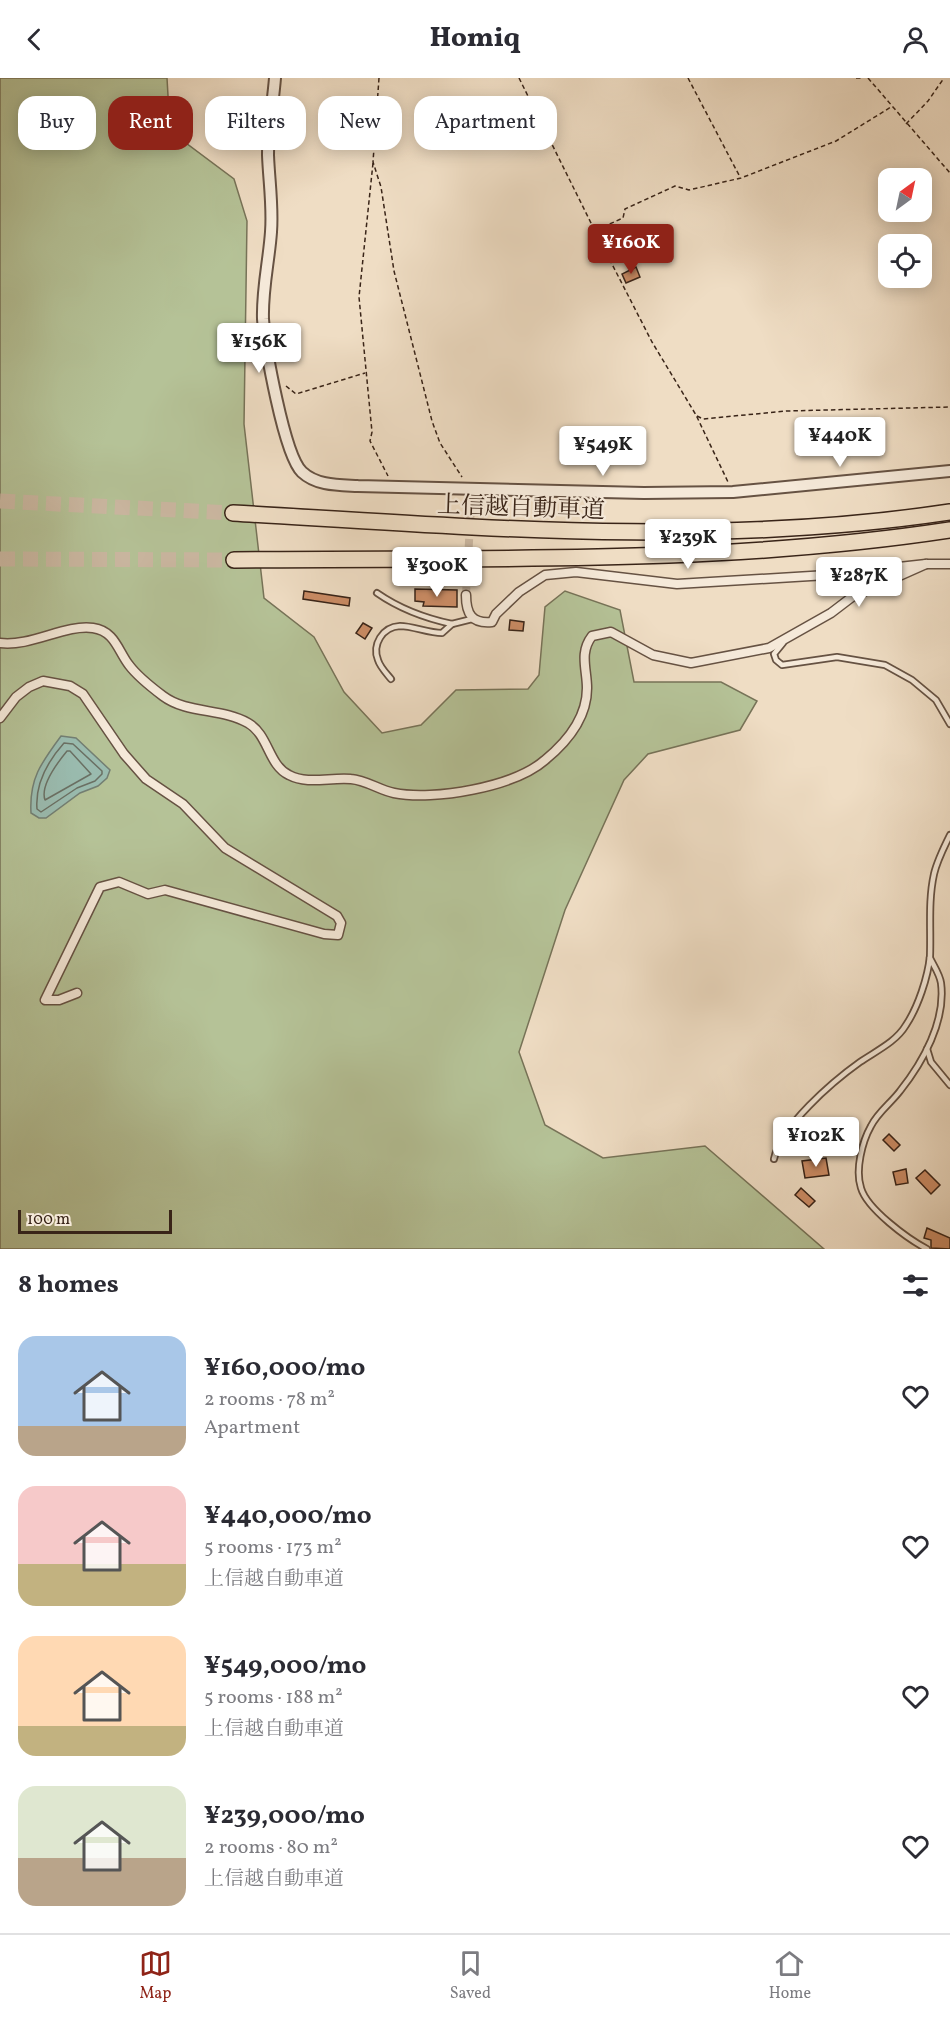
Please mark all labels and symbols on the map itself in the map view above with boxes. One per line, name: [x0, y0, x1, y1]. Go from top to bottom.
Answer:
north arrow: [878, 168, 932, 222]
pin: ¥160K: [589, 224, 673, 275]
pin: ¥156K: [217, 323, 301, 374]
pin: ¥440K: [798, 417, 882, 468]
pin: ¥549K: [561, 426, 645, 477]
street label: 上信越自動車道: [436, 489, 605, 529]
pin: ¥239K: [646, 519, 730, 570]
pin: ¥300K: [395, 547, 479, 598]
pin: ¥287K: [817, 557, 901, 608]
pin: ¥102K: [774, 1117, 858, 1168]
scale bar: [18, 1207, 172, 1234]

